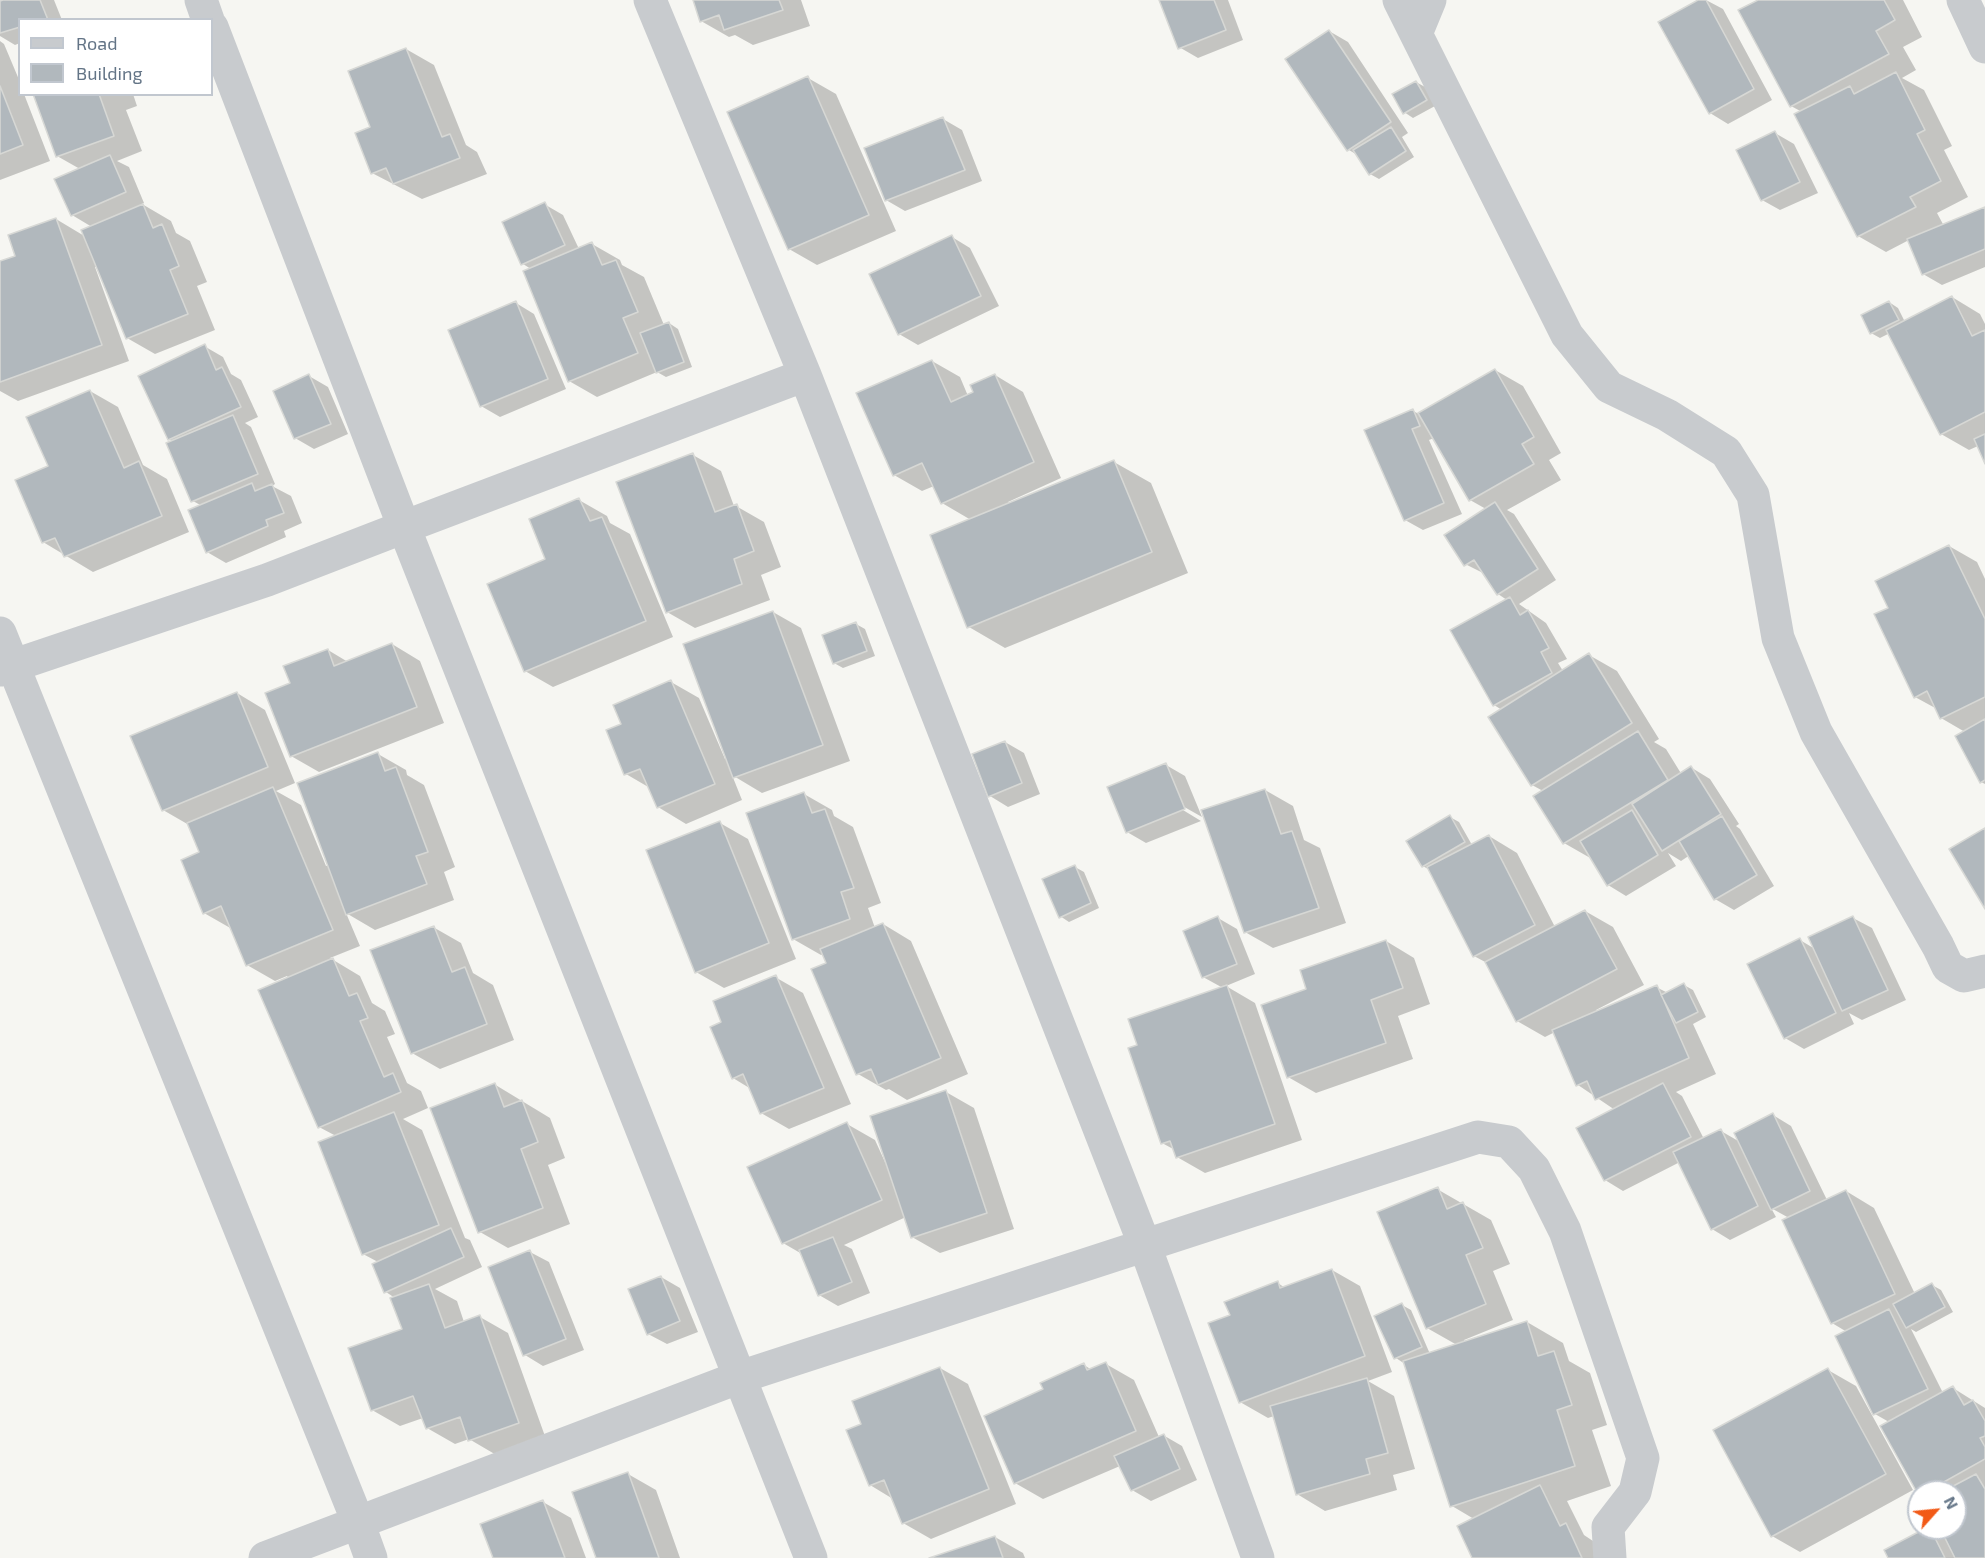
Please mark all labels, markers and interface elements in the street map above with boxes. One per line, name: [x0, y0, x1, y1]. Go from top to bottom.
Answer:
legend: [18, 18, 213, 96]
text: Road: [76, 32, 117, 54]
text: Building: [76, 62, 143, 84]
north arrow: [1907, 1480, 1967, 1540]
text: N: [1941, 1493, 1963, 1512]

